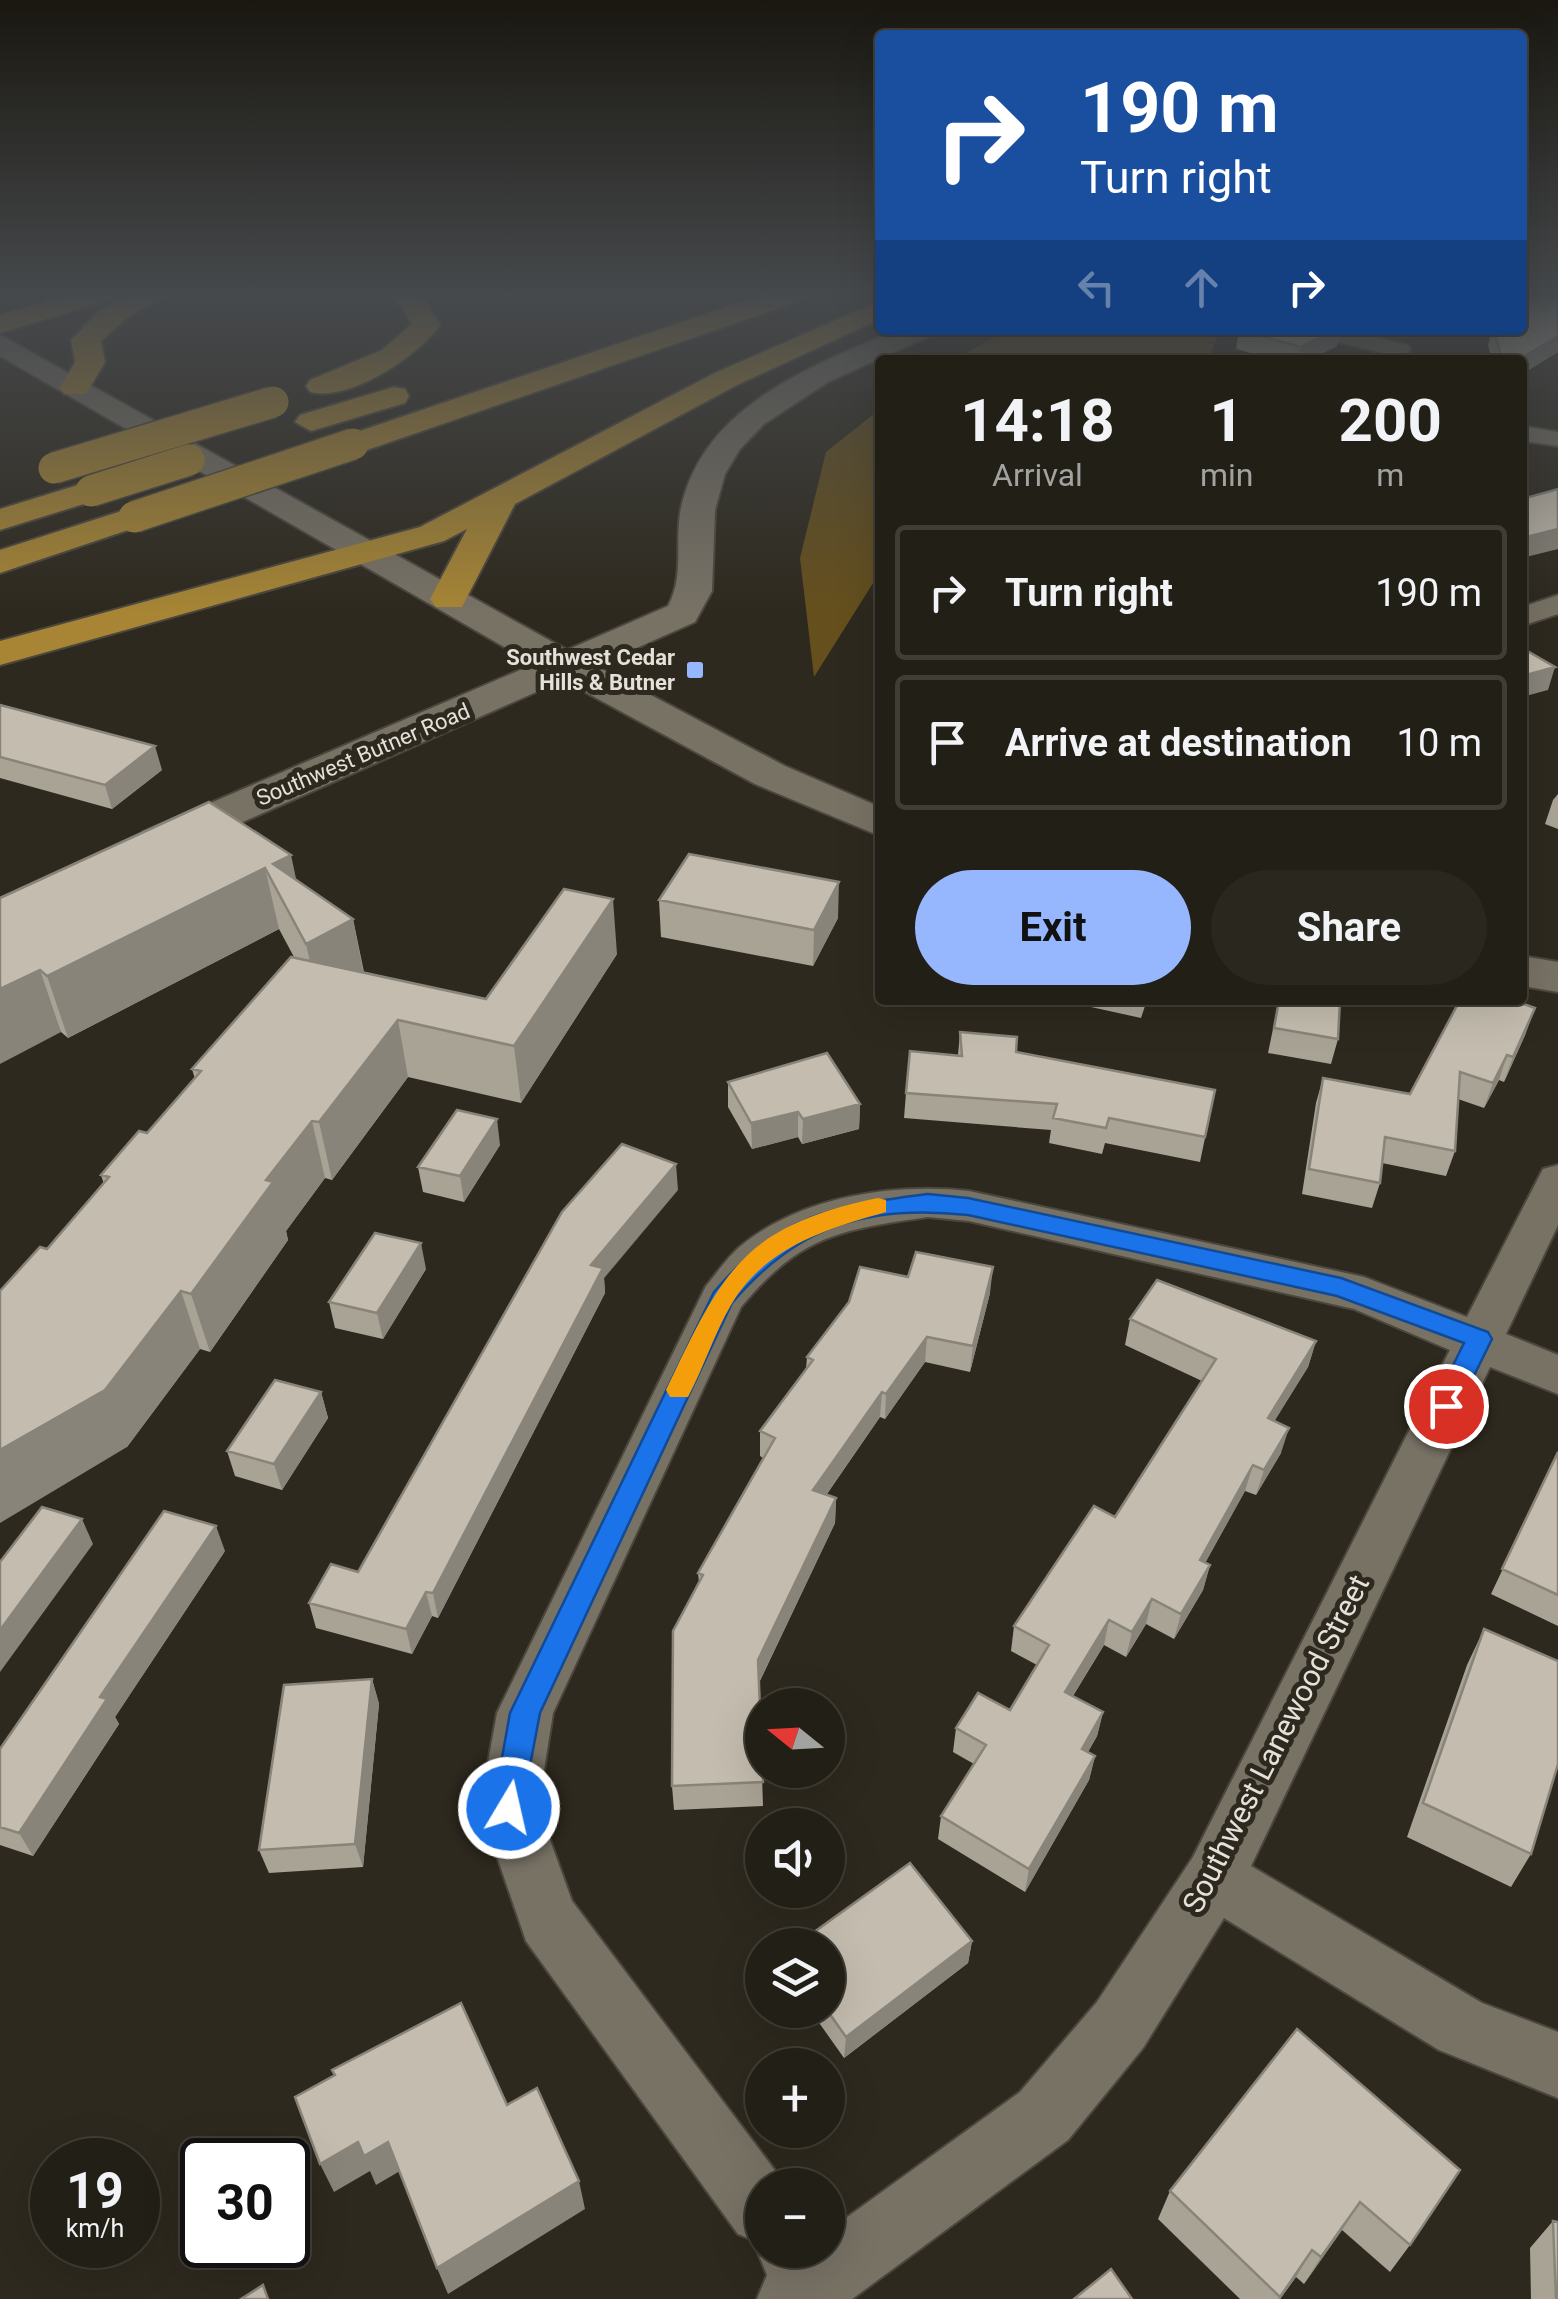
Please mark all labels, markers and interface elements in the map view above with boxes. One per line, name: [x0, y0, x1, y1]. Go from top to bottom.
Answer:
text: 190 m: [1080, 67, 1279, 149]
icon: right: [915, 70, 1045, 200]
text: Turn right: [1080, 151, 1272, 204]
icon: left: [1069, 260, 1124, 315]
icon: ahead: [1174, 260, 1229, 315]
icon: right: [1279, 260, 1334, 315]
text: 14:18: [960, 385, 1115, 456]
text: 1: [1209, 385, 1244, 456]
text: 200: [1339, 385, 1442, 456]
text: Arrival: [992, 456, 1083, 494]
text: min: [1200, 456, 1253, 494]
text: m: [1376, 456, 1404, 494]
icon: right: [920, 565, 975, 620]
text: Turn right: [1005, 571, 1173, 615]
text: 190 m: [1375, 571, 1482, 615]
place label: Southwest Cedar Hills & Butner: [506, 645, 675, 695]
marker: Southwest Cedar Hills & Butner: [684, 659, 706, 681]
street label: Southwest Butner Road: [253, 698, 474, 811]
icon: arrive: [920, 715, 975, 770]
text: Arrive at destination: [1005, 721, 1352, 765]
text: 10 m: [1397, 721, 1482, 765]
button: Exit: [915, 870, 1191, 985]
button: Share: [1211, 870, 1487, 985]
pin: [1404, 1364, 1489, 1449]
icon: arrive: [1419, 1379, 1474, 1434]
street label: Southwest Lanewood Street: [1175, 1569, 1376, 1918]
north arrow: [745, 1688, 845, 1788]
map controls: [745, 1688, 845, 2268]
position arrow: [457, 1756, 561, 1860]
button: sound: [745, 1808, 845, 1908]
button: layers: [745, 1928, 845, 2028]
button: +: [745, 2048, 845, 2148]
speed limit sign: 30: [180, 2138, 310, 2268]
text: 19: [66, 2162, 124, 2220]
button: −: [745, 2168, 845, 2268]
text: km/h: [66, 2214, 124, 2243]

